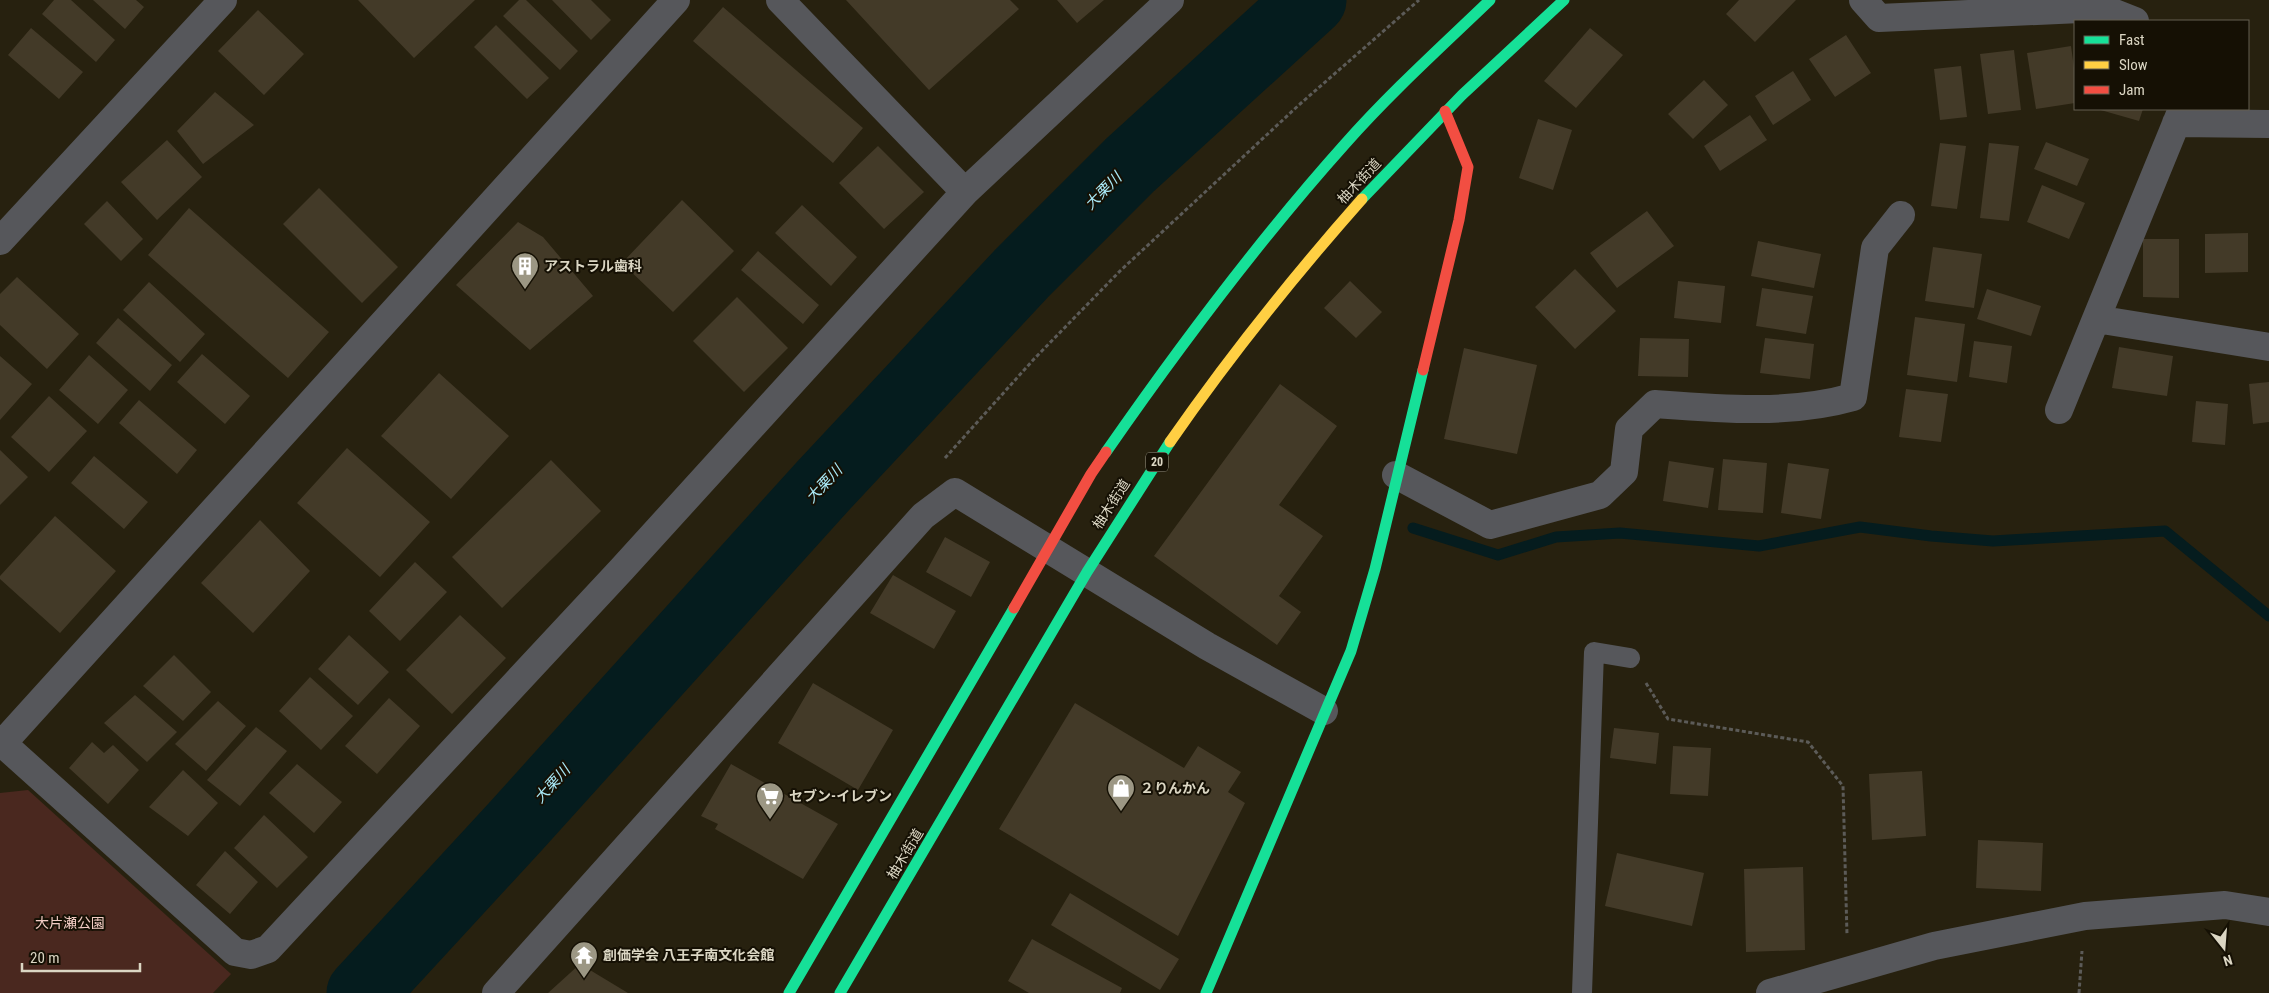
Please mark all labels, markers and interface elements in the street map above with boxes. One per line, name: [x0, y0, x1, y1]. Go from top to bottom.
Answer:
legend: [2074, 20, 2249, 110]
text: Fast: [2119, 31, 2144, 49]
text: Slow: [2119, 56, 2148, 74]
text: Jam: [2119, 81, 2145, 99]
street label: 柚木街道: [1334, 155, 1384, 207]
water label: 大栗川: [1081, 167, 1127, 213]
building icon: アストラル歯科: [510, 251, 540, 290]
place label: アストラル歯科: [544, 258, 642, 274]
road number: 20: [1146, 452, 1168, 472]
water label: 大栗川: [802, 460, 847, 507]
street label: 柚木街道: [1089, 476, 1133, 532]
water label: 大栗川: [530, 760, 575, 807]
shop icon: ２りんかん: [1106, 773, 1136, 812]
place label: ２りんかん: [1140, 780, 1210, 796]
supermarket icon: セブン-イレブン: [755, 781, 785, 820]
place label: セブン-イレブン: [789, 788, 892, 804]
street label: 柚木街道: [884, 826, 926, 882]
park label: 大片瀬公園: [35, 915, 105, 931]
north arrow: [2199, 923, 2249, 973]
scale bar: [22, 940, 140, 972]
temple icon: 創価学会 八王子南文化会館: [569, 940, 599, 979]
place label: 創価学会 八王子南文化会館: [603, 947, 774, 963]
text: 20 m: [30, 949, 60, 967]
text: N: [2221, 952, 2234, 969]

